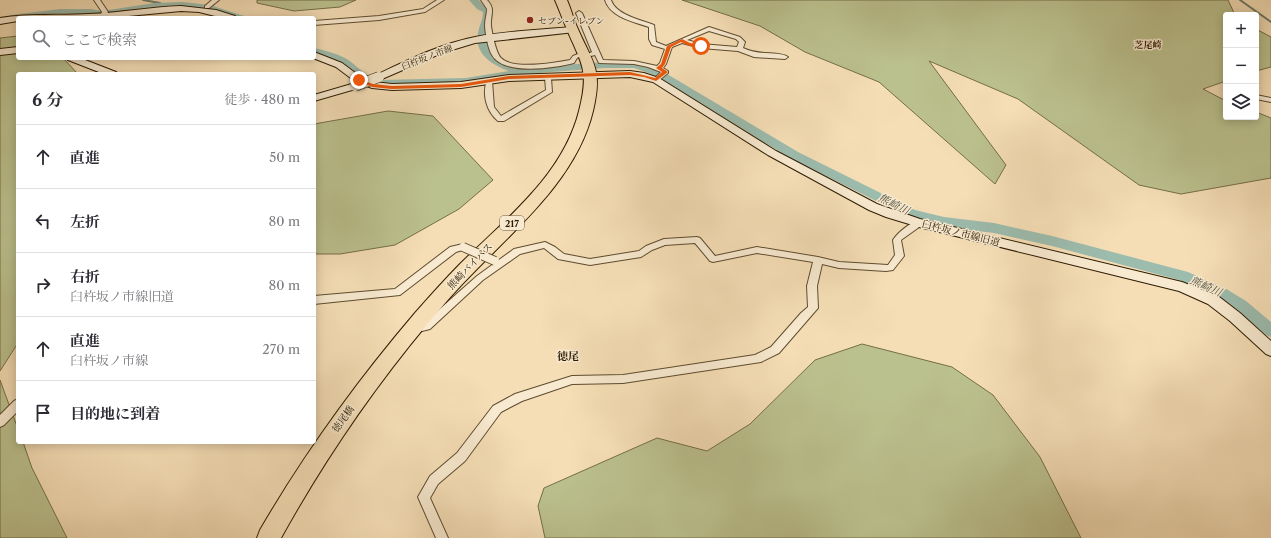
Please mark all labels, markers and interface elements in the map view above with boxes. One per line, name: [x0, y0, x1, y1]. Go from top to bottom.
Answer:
map controls: [1223, 12, 1259, 120]
button: +: [1223, 12, 1259, 48]
marker: セブン-イレブン: [525, 15, 535, 25]
place label: セブン-イレブン: [538, 15, 604, 26]
search box: [16, 16, 316, 60]
icon: search: [30, 27, 52, 49]
text: ここで検索: [62, 30, 137, 49]
route start: [692, 37, 710, 55]
district label: 芝尾崎: [1134, 39, 1162, 50]
street label: 臼杵坂ノ市線: [400, 42, 454, 72]
button: −: [1223, 48, 1259, 84]
route end: [350, 71, 368, 89]
button: layers: [1223, 84, 1259, 120]
text: 6 分: [32, 90, 63, 110]
text: 徒歩 · 480 m: [224, 91, 300, 107]
icon: ahead: [32, 146, 54, 168]
text: 直進: [70, 148, 100, 167]
text: 50 m: [269, 149, 300, 165]
water label: 熊崎川: [876, 190, 913, 218]
icon: left: [32, 210, 54, 232]
text: 左折: [70, 212, 100, 231]
text: 80 m: [268, 213, 300, 229]
road number: 217: [500, 216, 524, 230]
street label: 臼杵坂ノ市線旧道: [921, 217, 1001, 249]
street label: 熊崎バイパス: [445, 240, 495, 292]
text: 右折: [70, 267, 100, 286]
water label: 熊崎川: [1188, 273, 1225, 300]
icon: right: [32, 274, 54, 296]
text: 80 m: [268, 277, 300, 293]
text: 臼杵坂ノ市線旧道: [70, 288, 174, 304]
text: 直進: [70, 331, 100, 350]
icon: ahead: [32, 338, 54, 360]
text: 270 m: [262, 341, 300, 357]
district label: 徳尾: [557, 349, 579, 363]
text: 臼杵坂ノ市線: [70, 352, 148, 368]
icon: arrive: [32, 402, 54, 424]
street label: 徳尾橋: [329, 403, 357, 435]
text: 目的地に到着: [70, 404, 160, 423]

